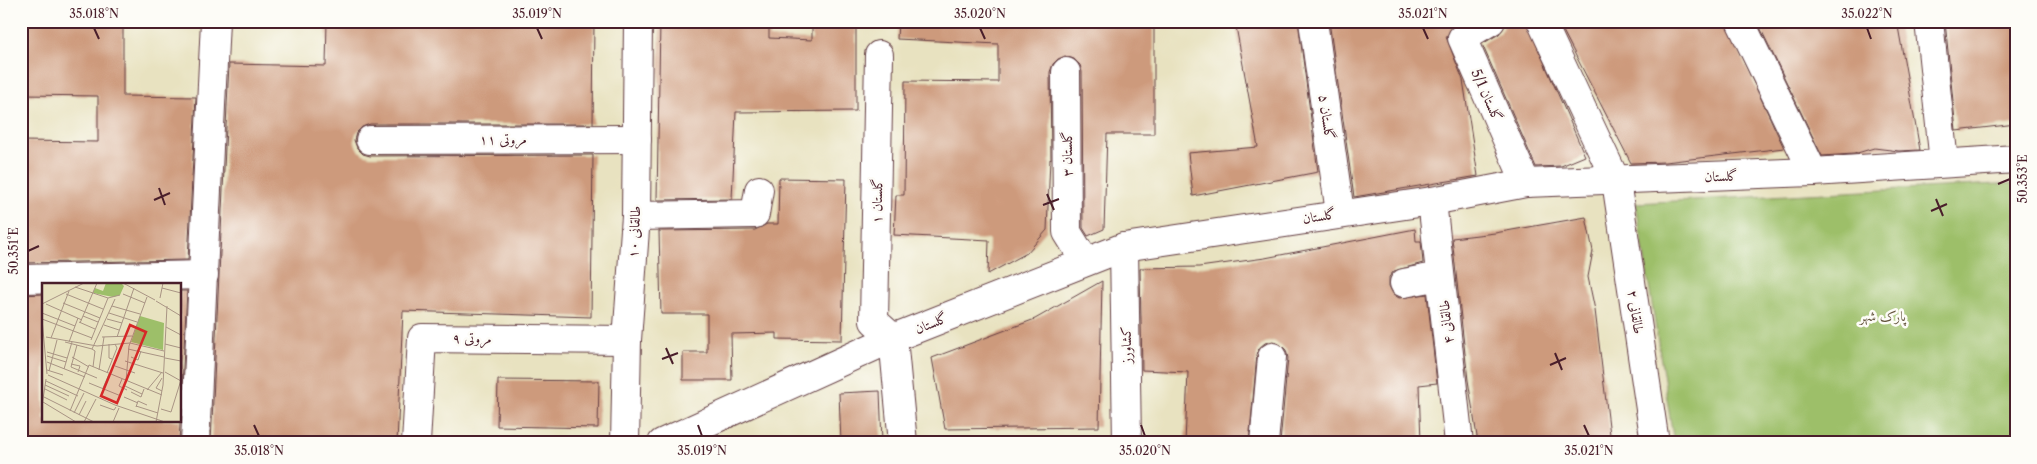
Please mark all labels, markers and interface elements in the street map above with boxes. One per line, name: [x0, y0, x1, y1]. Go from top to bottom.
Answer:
text: 35.018°N: [69, 6, 119, 21]
text: 35.019°N: [512, 6, 562, 21]
text: 35.020°N: [954, 6, 1006, 21]
text: 35.021°N: [1398, 6, 1448, 21]
text: 35.022°N: [1841, 6, 1893, 21]
street label: گلستان 5/1: [1467, 66, 1507, 124]
street label: گلستان ۵: [1315, 93, 1339, 141]
street label: مروتی ۱۱: [479, 130, 527, 149]
street label: گلستان ۳: [1058, 131, 1076, 177]
text: 50.353°E: [2015, 154, 2030, 204]
street label: گلستان: [1704, 166, 1738, 186]
street label: گلستان ۱: [868, 178, 886, 224]
street label: گلستان: [1301, 204, 1337, 228]
street label: طالقانی ۱۰: [624, 205, 644, 259]
text: 50.351°E: [6, 227, 21, 275]
inset map: [42, 283, 181, 422]
street label: طالقانی ۲: [1624, 289, 1648, 335]
street label: طالقانی ۴: [1435, 299, 1457, 345]
park label: پارک شهر: [1858, 307, 1907, 327]
street label: گلستان: [912, 308, 950, 338]
street label: کشاورز: [1117, 326, 1135, 366]
street label: مروتی ۹: [452, 329, 492, 348]
text: 35.018°N: [234, 443, 284, 458]
text: 35.019°N: [677, 443, 727, 458]
text: 35.020°N: [1119, 443, 1171, 458]
text: 35.021°N: [1564, 443, 1614, 458]

